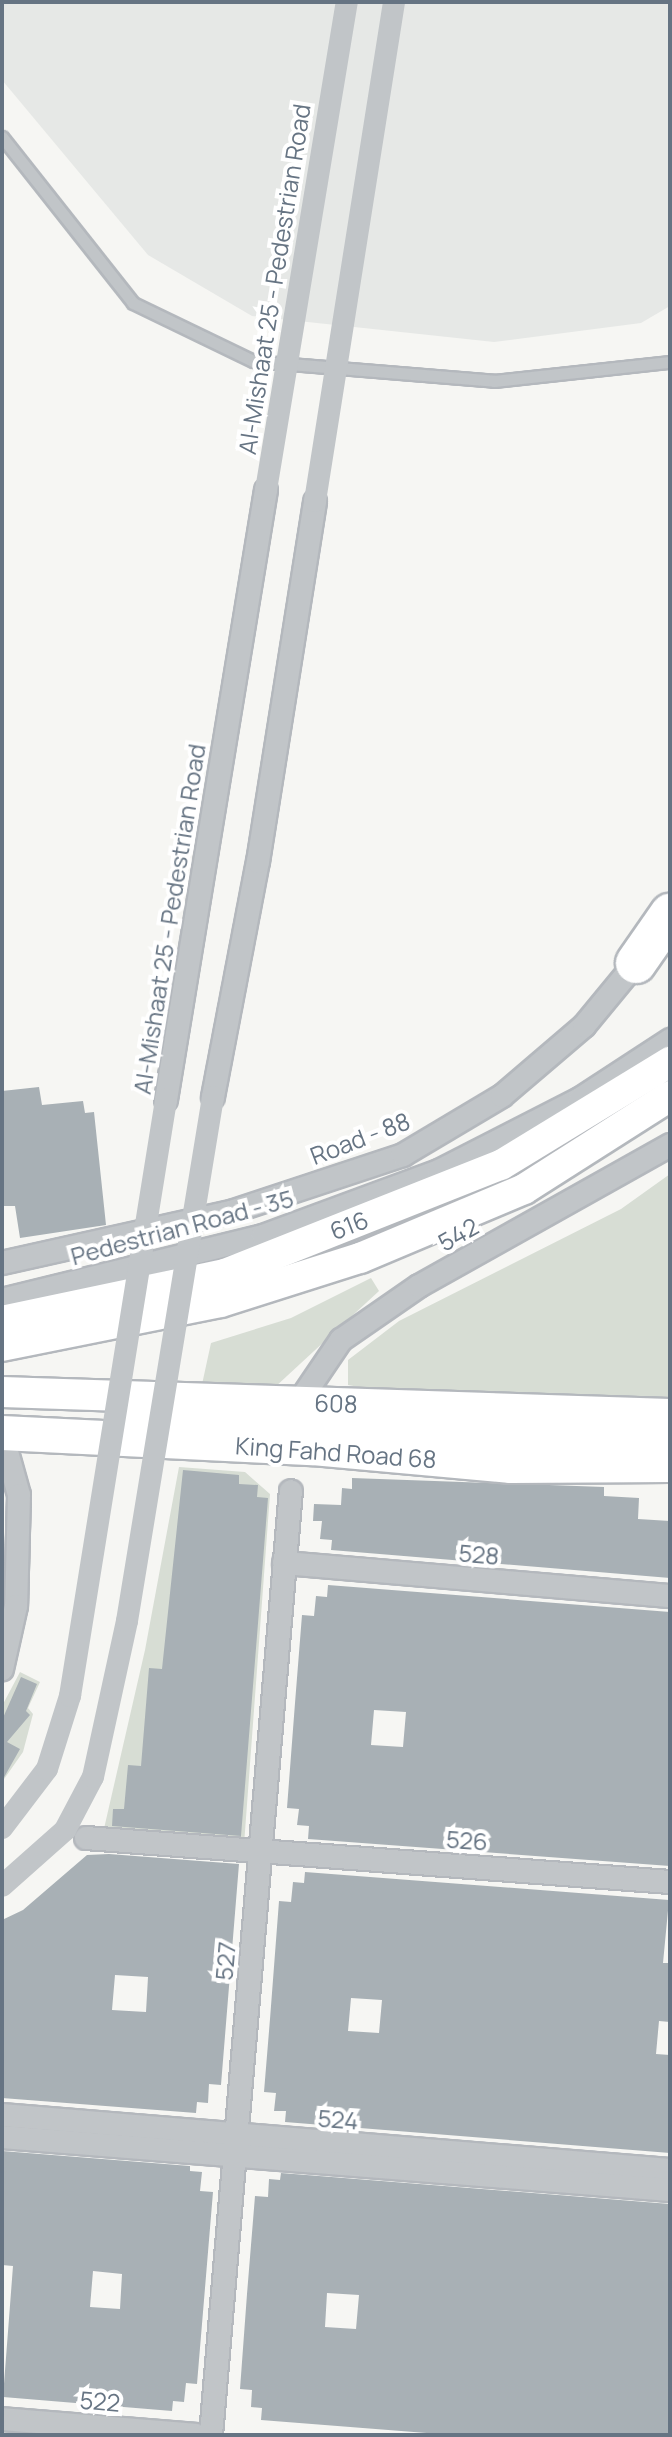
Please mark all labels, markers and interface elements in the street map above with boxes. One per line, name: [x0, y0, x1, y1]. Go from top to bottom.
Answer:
street label: Al-Mishaat 25 - Pedestrian Road: [232, 102, 316, 456]
street label: Al-Mishaat 25 - Pedestrian Road: [127, 742, 211, 1096]
street label: Road - 88: [306, 1106, 414, 1170]
street label: Pedestrian Road - 35: [68, 1183, 296, 1271]
street label: 616: [326, 1205, 372, 1245]
street label: 542: [433, 1211, 483, 1257]
street label: 608: [314, 1388, 358, 1418]
street label: King Fahd Road 68: [234, 1431, 438, 1473]
street label: 528: [457, 1538, 501, 1570]
street label: 526: [445, 1824, 489, 1856]
street label: 527: [209, 1940, 241, 1982]
street label: 524: [317, 2103, 359, 2135]
street label: 522: [79, 2385, 121, 2417]

